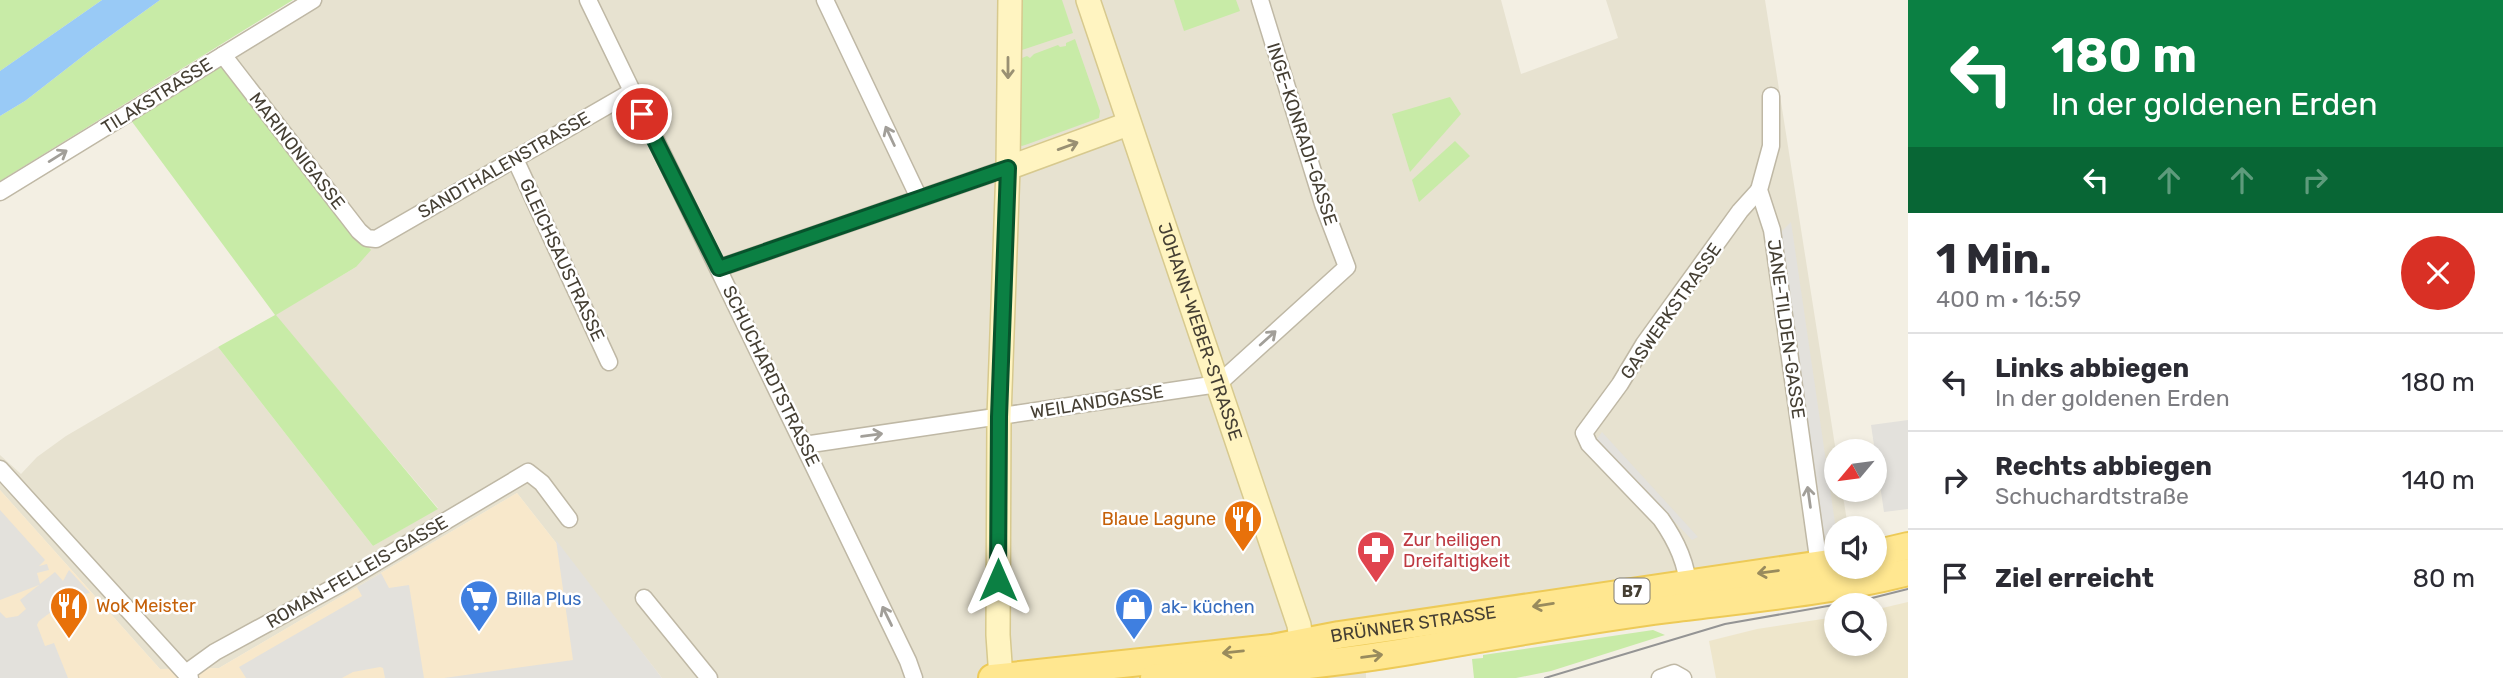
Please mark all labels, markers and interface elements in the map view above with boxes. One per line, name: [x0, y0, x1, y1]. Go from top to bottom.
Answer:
text: 180 m: [2051, 26, 2197, 84]
icon: left: [1936, 28, 2027, 119]
street label: INGE-KONRADI-GASSE: [1262, 40, 1342, 228]
street label: TILAKSTRASSE: [98, 53, 216, 139]
one-way arrow: [1001, 56, 1015, 79]
pin: [612, 84, 672, 144]
text: In der goldenen Erden: [2051, 85, 2378, 123]
street label: MARINONIGASSE: [245, 88, 349, 214]
icon: arrive: [623, 95, 661, 133]
street label: SANDTHALENSTRASSE: [414, 107, 594, 223]
one-way arrow: [882, 126, 895, 147]
one-way arrow: [1057, 139, 1079, 151]
one-way arrow: [48, 149, 68, 163]
icon: left: [2077, 161, 2115, 199]
icon: ahead: [2150, 161, 2188, 199]
icon: ahead: [2223, 161, 2261, 199]
icon: right: [2296, 161, 2334, 199]
street label: GLEICHSAUSTRASSE: [515, 175, 609, 345]
street label: JOHANN-WEBER-STRASSE: [1153, 220, 1247, 443]
text: 1 Min.: [1936, 234, 2052, 284]
button: close: [2401, 236, 2475, 310]
street label: JANE-TILDEN-GASSE: [1763, 238, 1809, 420]
street label: GASWERKSTRASSE: [1616, 239, 1726, 383]
street label: SCHUCHARDTSTRASSE: [718, 282, 824, 470]
text: 400 m · 16:59: [1936, 285, 2081, 313]
one-way arrow: [1259, 330, 1277, 346]
text: Links abbiegen: [1995, 353, 2189, 384]
icon: left: [1936, 363, 1974, 401]
text: 180 m: [2401, 367, 2475, 398]
street label: WEILANDGASSE: [1029, 381, 1165, 423]
text: In der goldenen Erden: [1995, 384, 2230, 412]
one-way arrow: [860, 428, 883, 441]
north arrow: [1824, 439, 1886, 502]
map controls: [1824, 439, 1887, 656]
text: Rechts abbiegen: [1995, 451, 2212, 482]
icon: right: [1936, 461, 1974, 499]
text: 140 m: [2402, 465, 2475, 496]
text: Schuchardtstraße: [1995, 482, 2189, 510]
one-way arrow: [1803, 487, 1816, 509]
restaurant icon: Blaue Lagune: [1222, 498, 1264, 553]
place label: Blaue Lagune: [1102, 508, 1216, 530]
street label: ROMAN-FELLEIS-GASSE: [262, 511, 452, 633]
button: sound: [1824, 516, 1887, 579]
pharmacy icon: Zur heiligen Dreifaltigkeit: [1355, 529, 1397, 584]
place label: Zur heiligen Dreifaltigkeit: [1403, 529, 1510, 572]
position arrow: [961, 543, 1035, 617]
icon: arrive: [1936, 559, 1974, 597]
text: Ziel erreicht: [1995, 563, 2154, 594]
text: 80 m: [2412, 563, 2475, 594]
one-way arrow: [1757, 566, 1780, 579]
supermarket icon: Billa Plus: [458, 578, 500, 633]
road number: B7: [1614, 578, 1650, 604]
restaurant icon: Wok Meister: [48, 585, 90, 640]
shop icon: ak- küchen: [1113, 586, 1155, 641]
place label: Billa Plus: [506, 588, 581, 610]
button: search: [1824, 593, 1887, 656]
place label: Wok Meister: [96, 595, 196, 617]
place label: ak- küchen: [1161, 596, 1255, 618]
one-way arrow: [1532, 598, 1555, 611]
street label: BRÜNNER STRASSE: [1329, 601, 1498, 647]
one-way arrow: [879, 606, 893, 627]
one-way arrow: [1222, 646, 1245, 659]
one-way arrow: [1360, 649, 1382, 662]

